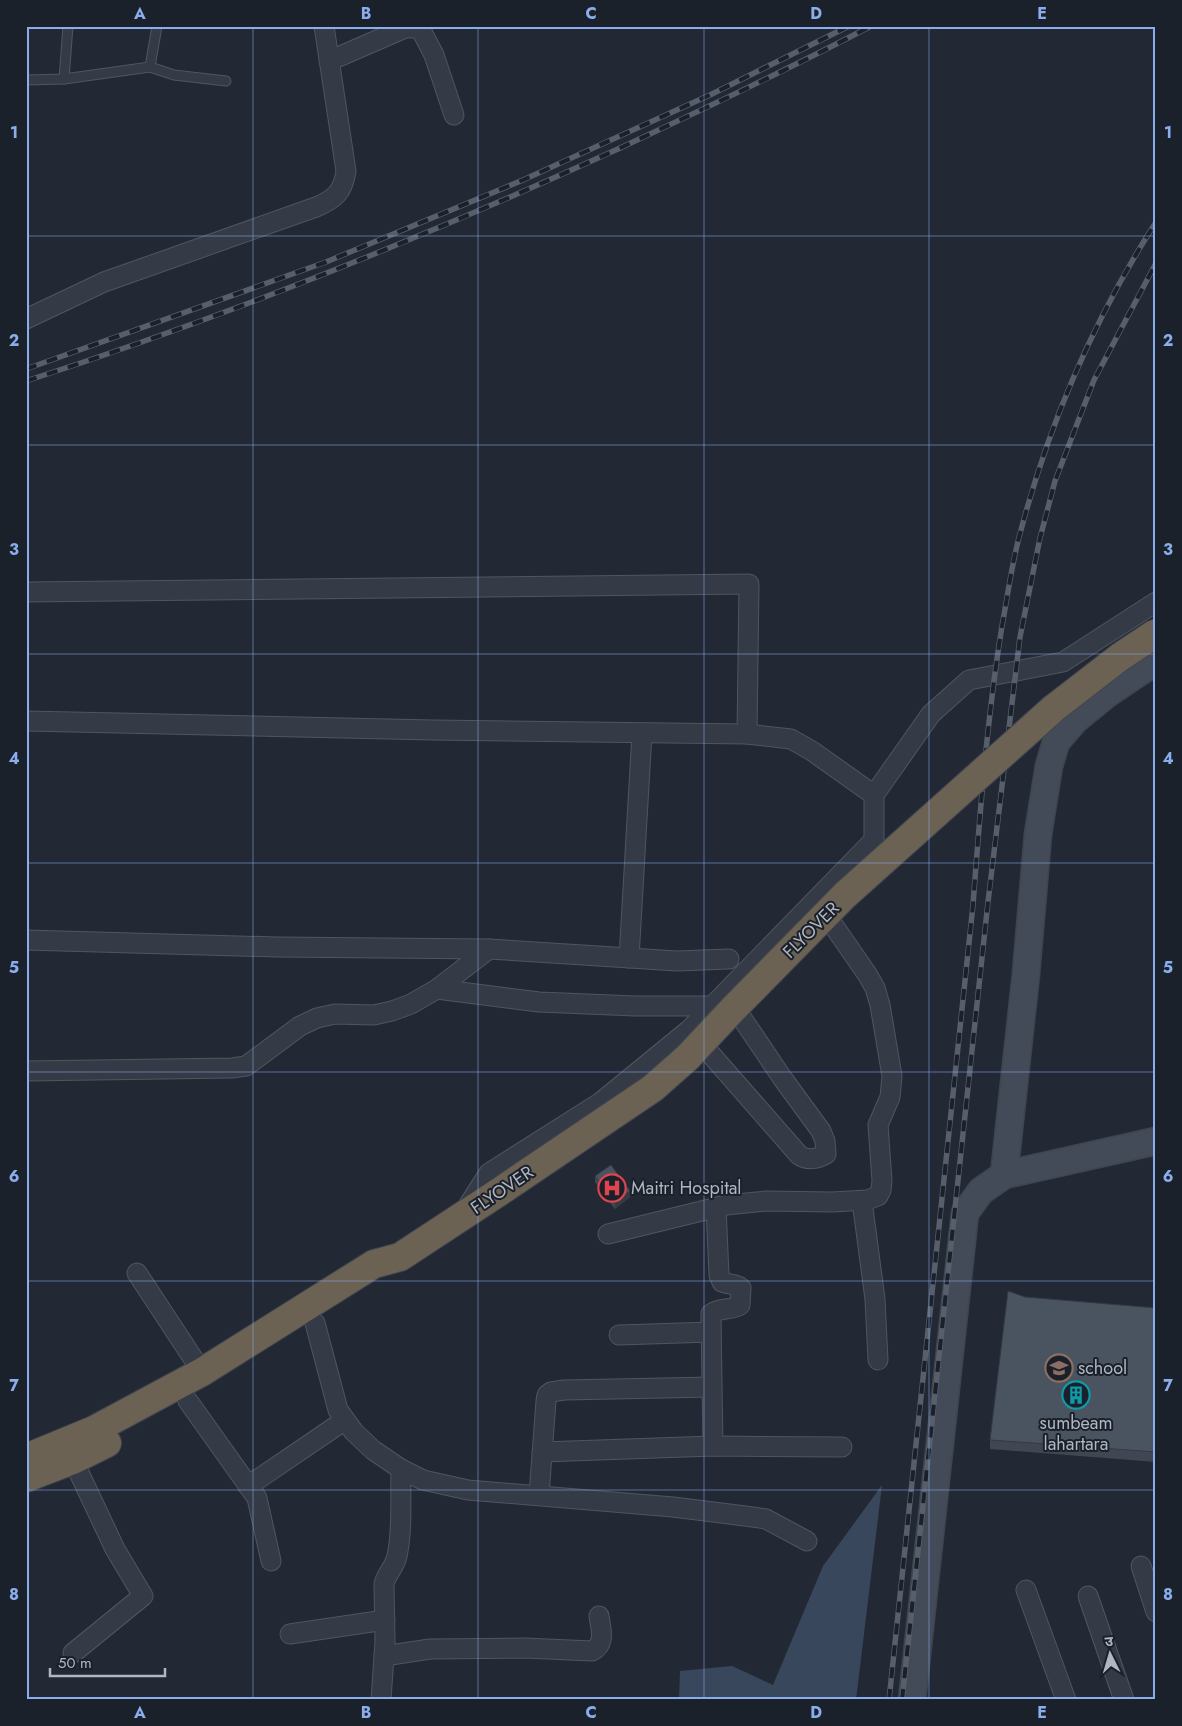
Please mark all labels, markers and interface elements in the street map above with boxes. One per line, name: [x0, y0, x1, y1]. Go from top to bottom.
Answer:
text: A: [133, 2, 146, 25]
text: B: [361, 2, 371, 25]
text: C: [585, 2, 597, 25]
text: D: [810, 2, 822, 25]
text: E: [1037, 2, 1047, 25]
text: 1: [10, 121, 18, 144]
text: 1: [1164, 121, 1172, 144]
text: 2: [9, 329, 19, 352]
text: 2: [1163, 329, 1173, 352]
text: 3: [9, 538, 19, 561]
text: 3: [1163, 538, 1173, 561]
text: 4: [8, 747, 20, 770]
text: 4: [1162, 747, 1174, 770]
street label: FLYOVER: [777, 896, 845, 964]
text: 5: [9, 956, 19, 979]
text: 5: [1163, 956, 1173, 979]
street label: FLYOVER: [465, 1159, 539, 1221]
text: 6: [9, 1165, 19, 1188]
text: 6: [1163, 1165, 1173, 1188]
hospital icon: Maitri Hospital: [597, 1173, 627, 1203]
place label: Maitri Hospital: [631, 1175, 742, 1201]
school or university icon: school: [1044, 1353, 1074, 1383]
place label: school: [1078, 1355, 1127, 1381]
text: 7: [9, 1374, 19, 1397]
text: 7: [1163, 1374, 1173, 1397]
building icon: sumbeam lahartara: [1061, 1380, 1091, 1410]
place label: sumbeam lahartara: [1040, 1410, 1112, 1457]
text: 8: [9, 1583, 19, 1606]
text: 8: [1163, 1583, 1173, 1606]
north arrow: [1084, 1628, 1134, 1678]
text: उ: [1104, 1631, 1115, 1651]
scale bar: [50, 1646, 165, 1678]
text: 50 m: [58, 1652, 92, 1674]
text: A: [133, 1701, 146, 1724]
text: B: [361, 1701, 371, 1724]
text: C: [585, 1701, 597, 1724]
text: D: [810, 1701, 822, 1724]
text: E: [1037, 1701, 1047, 1724]

